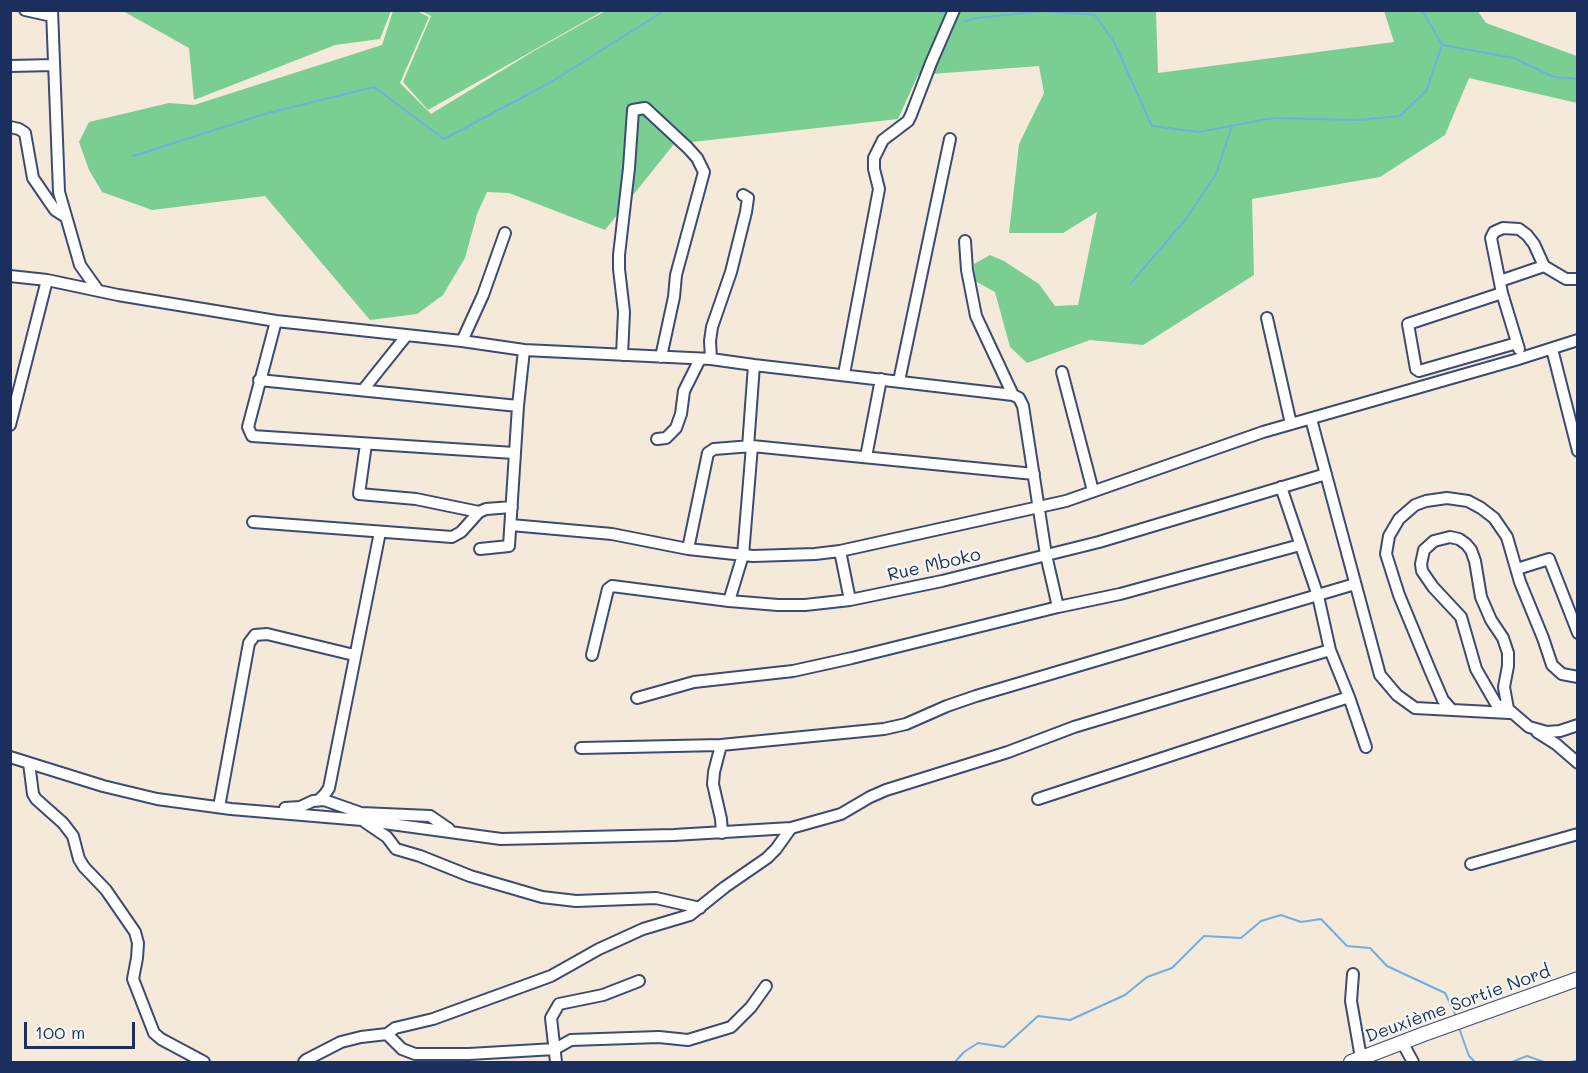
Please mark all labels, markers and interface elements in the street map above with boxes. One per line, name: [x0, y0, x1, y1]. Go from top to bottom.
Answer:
street label: Rue Mboko: [885, 544, 983, 586]
street label: Deuxième Sortie Nord: [1363, 961, 1553, 1047]
scale bar: [27, 1010, 138, 1048]
text: 100 m: [35, 1020, 85, 1044]

